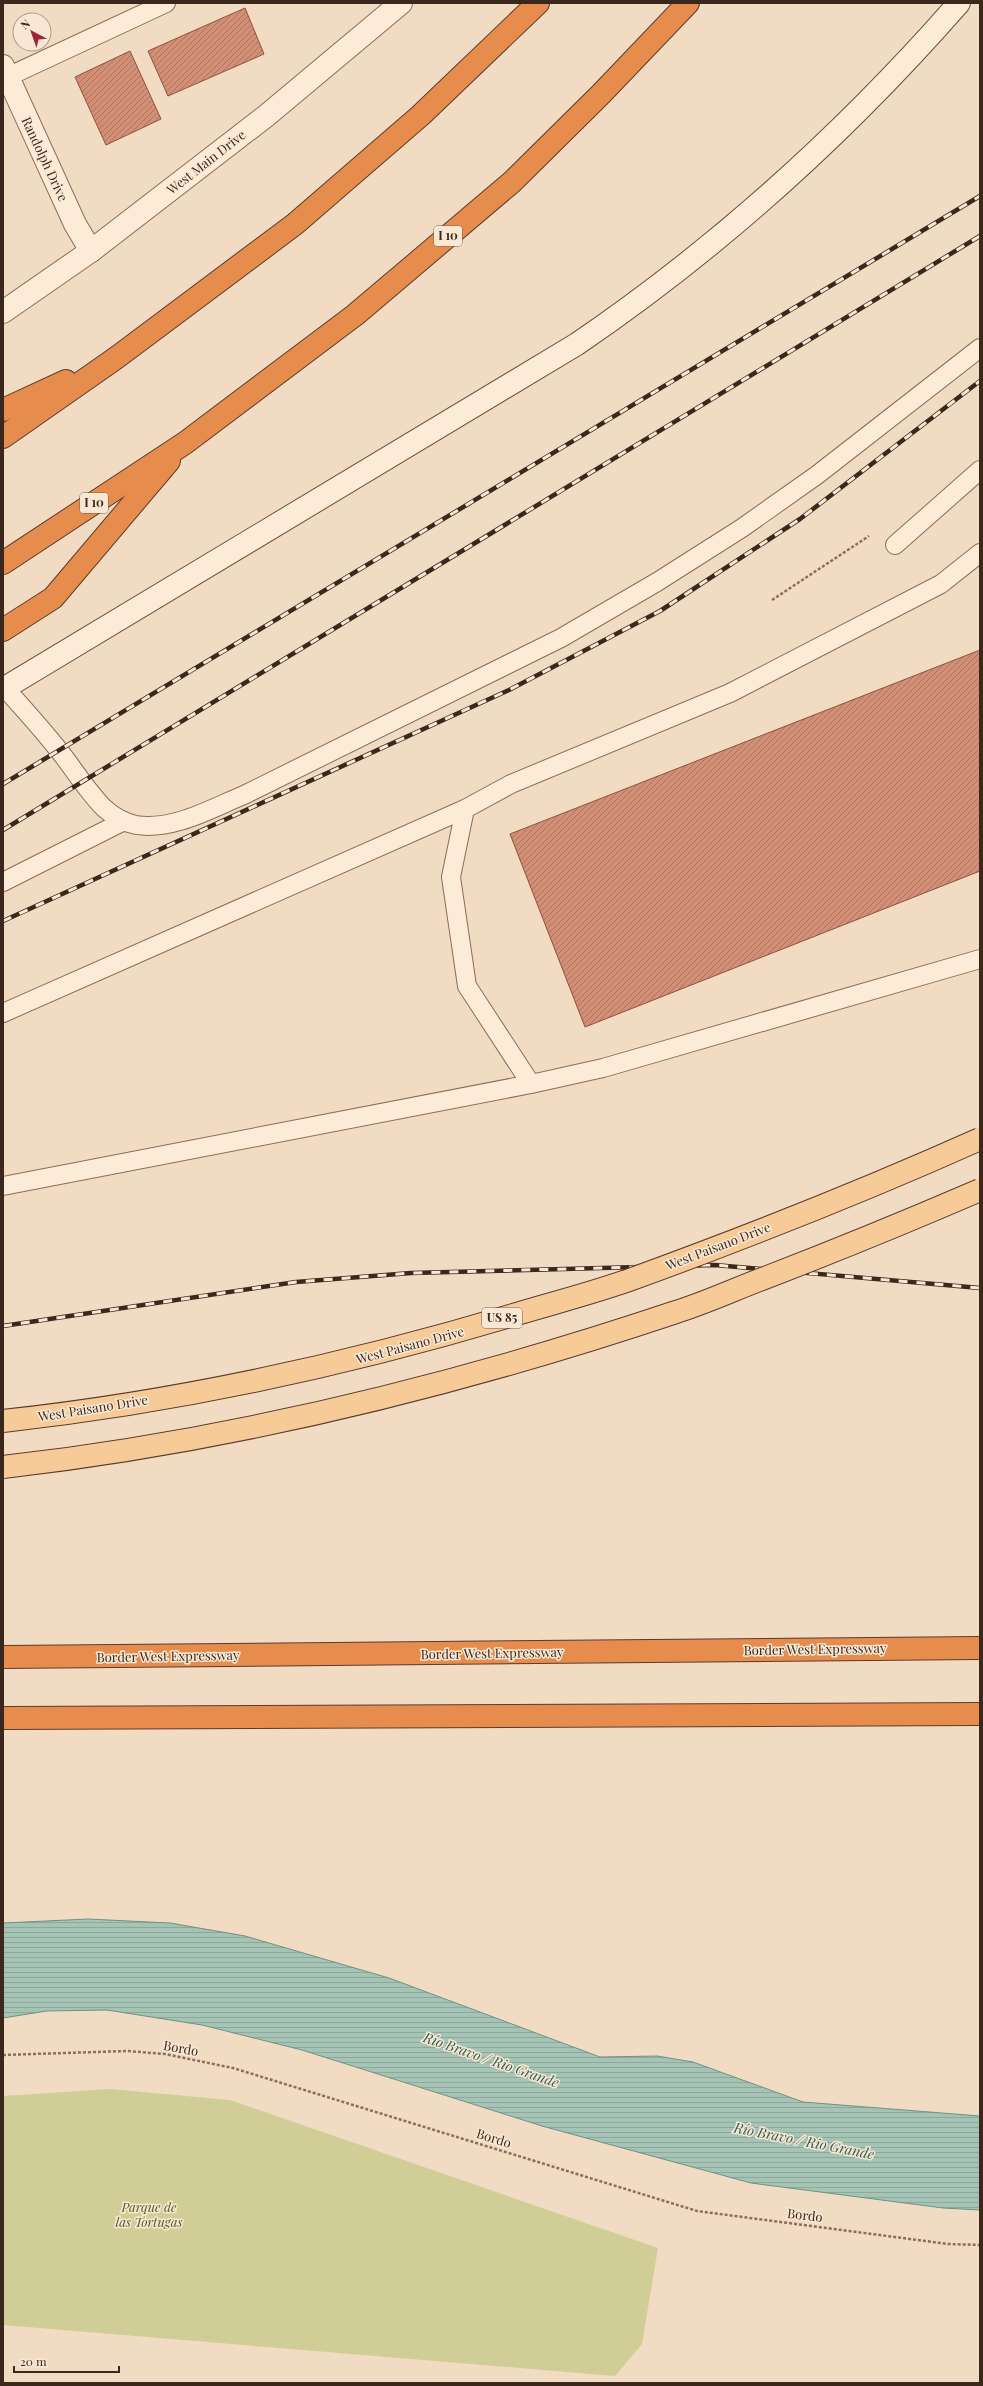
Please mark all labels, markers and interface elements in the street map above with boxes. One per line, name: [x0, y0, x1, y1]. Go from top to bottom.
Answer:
north arrow: [12, 12, 52, 52]
text: N: [17, 16, 33, 32]
street label: Randolph Drive: [18, 114, 73, 204]
street label: West Main Drive: [162, 125, 249, 198]
road number: I 10: [434, 226, 462, 246]
road number: I 10: [80, 493, 108, 513]
street label: West Paisano Drive: [662, 1218, 773, 1274]
road number: US 85: [482, 1308, 522, 1328]
street label: West Paisano Drive: [353, 1322, 466, 1367]
street label: West Paisano Drive: [36, 1390, 149, 1425]
street label: Border West Expressway: [743, 1639, 887, 1658]
street label: Border West Expressway: [420, 1643, 564, 1662]
street label: Border West Expressway: [96, 1646, 240, 1665]
water label: Río Bravo / Rio Grande: [420, 2027, 561, 2092]
street label: Bordo: [162, 2036, 200, 2059]
water label: Río Bravo / Rio Grande: [732, 2117, 876, 2163]
street label: Bordo: [475, 2124, 514, 2151]
park label: Parque de las Tortugas: [116, 2198, 182, 2230]
street label: Bordo: [786, 2204, 824, 2225]
scale bar: [14, 2348, 119, 2374]
text: 20 m: [20, 2353, 47, 2369]

